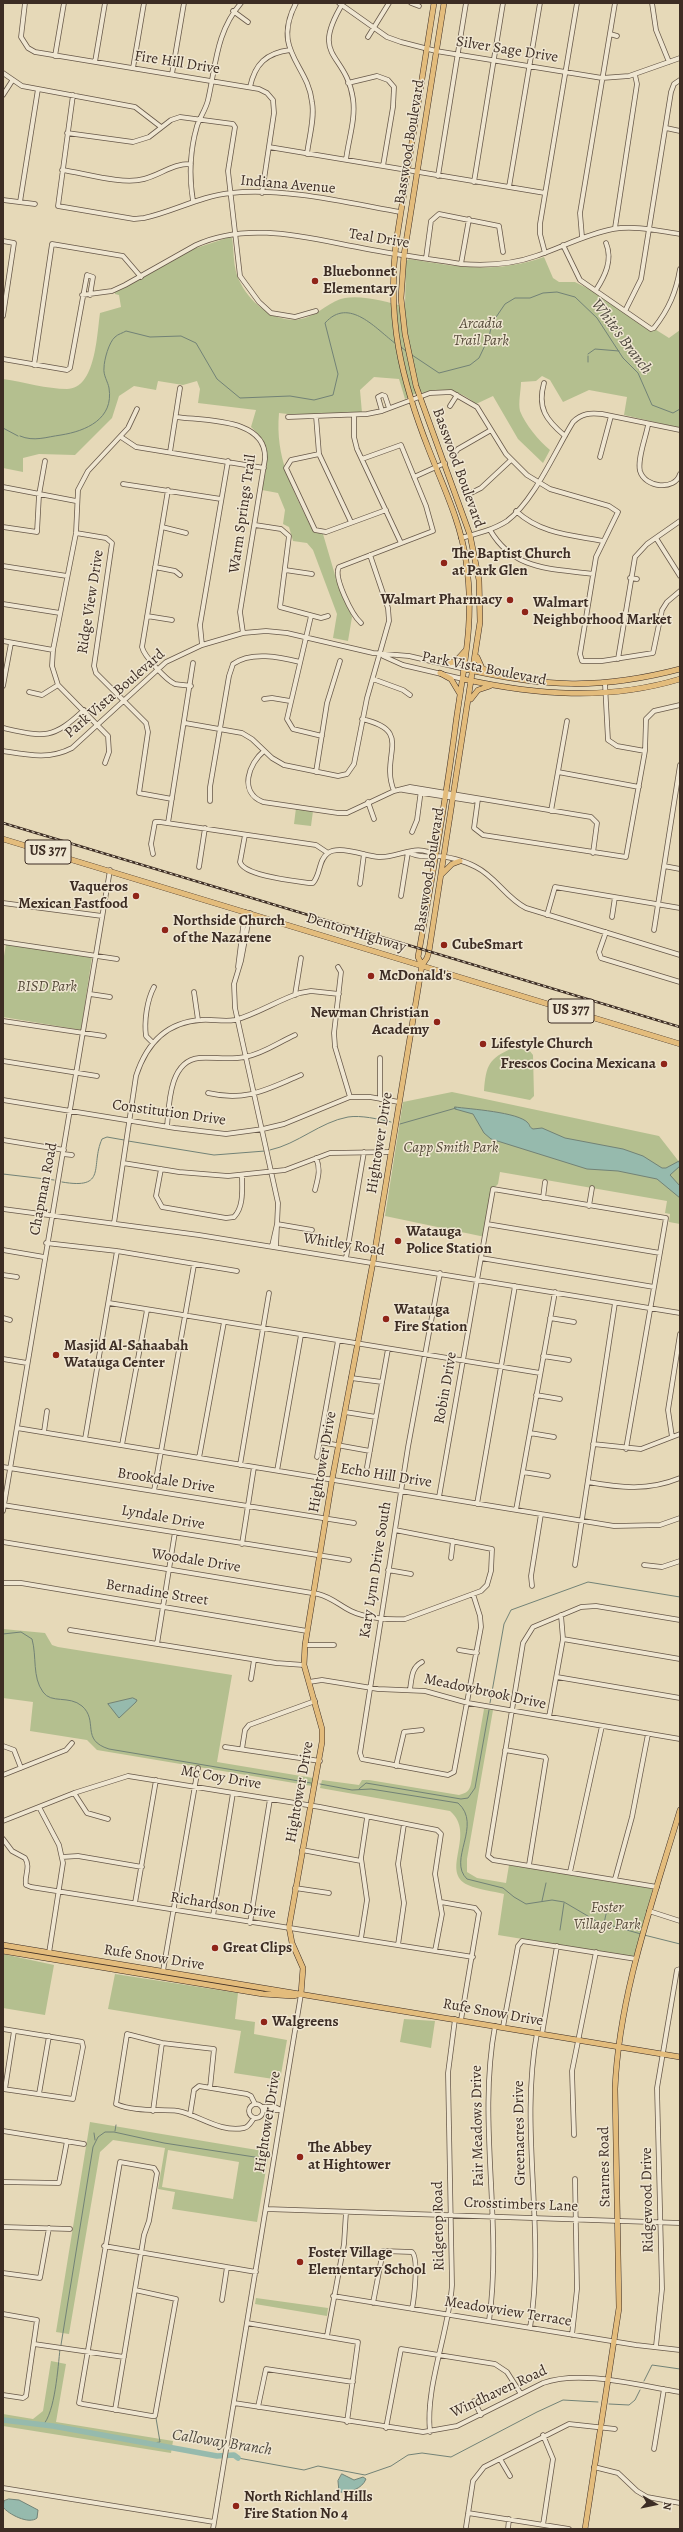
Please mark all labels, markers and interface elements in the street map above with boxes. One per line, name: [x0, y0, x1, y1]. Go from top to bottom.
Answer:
street label: Silver Sage Drive: [455, 33, 559, 67]
street label: Fire Hill Drive: [133, 47, 221, 79]
street label: Basswood Boulevard: [391, 78, 429, 206]
street label: Indiana Avenue: [240, 172, 336, 198]
street label: Teal Drive: [347, 225, 411, 253]
place label: Bluebonnet Elementary: [323, 263, 396, 298]
marker: Bluebonnet Elementary: [310, 276, 320, 286]
water label: White's Branch: [586, 295, 656, 379]
park label: Arcadia Trail Park: [453, 315, 509, 350]
street label: Basswood Boulevard: [428, 406, 488, 530]
street label: Warm Springs Trail: [226, 453, 260, 575]
place label: The Baptist Church at Park Glen: [452, 545, 571, 580]
street label: Ridge View Drive: [74, 549, 108, 655]
marker: The Baptist Church at Park Glen: [439, 558, 449, 568]
place label: Walmart Pharmacy: [380, 591, 502, 609]
place label: Walmart Neighborhood Market: [533, 594, 672, 629]
marker: Walmart Pharmacy: [505, 595, 515, 605]
marker: Walmart Neighborhood Market: [520, 607, 530, 617]
street label: Park Vista Boulevard: [61, 646, 169, 742]
street label: Park Vista Boulevard: [420, 648, 548, 690]
street label: Basswood Boulevard: [411, 806, 449, 934]
road number: US 377: [25, 840, 71, 864]
place label: Vaqueros Mexican Fastfood: [18, 878, 128, 913]
marker: Vaqueros Mexican Fastfood: [131, 891, 141, 901]
street label: Denton Highway: [304, 909, 408, 957]
place label: Northside Church of the Nazarene: [173, 912, 285, 947]
marker: Northside Church of the Nazarene: [160, 925, 170, 935]
place label: CubeSmart: [452, 936, 523, 954]
marker: CubeSmart: [439, 940, 449, 950]
place label: McDonald's: [379, 967, 452, 985]
marker: McDonald's: [366, 971, 376, 981]
park label: BISD Park: [17, 978, 77, 996]
road number: US 377: [548, 999, 594, 1023]
place label: Newman Christian Academy: [310, 1004, 429, 1039]
marker: Newman Christian Academy: [432, 1017, 442, 1027]
place label: Lifestyle Church: [491, 1035, 593, 1053]
marker: Lifestyle Church: [478, 1039, 488, 1049]
place label: Frescos Cocina Mexicana: [500, 1055, 656, 1073]
marker: Frescos Cocina Mexicana: [659, 1059, 669, 1069]
street label: Hightower Drive: [363, 1091, 397, 1195]
street label: Constitution Drive: [111, 1096, 227, 1130]
park label: Capp Smith Park: [404, 1139, 498, 1157]
street label: Chapman Road: [26, 1141, 62, 1237]
place label: Watauga Police Station: [406, 1223, 492, 1258]
street label: Whitley Road: [302, 1230, 386, 1260]
marker: Watauga Police Station: [393, 1236, 403, 1246]
place label: Watauga Fire Station: [394, 1301, 467, 1336]
marker: Watauga Fire Station: [381, 1314, 391, 1324]
place label: Masjid Al-Sahaabah Watauga Center: [64, 1337, 188, 1372]
marker: Masjid Al-Sahaabah Watauga Center: [51, 1350, 61, 1360]
street label: Robin Drive: [431, 1351, 461, 1425]
street label: Hightower Drive: [305, 1410, 341, 1514]
street label: Echo Hill Drive: [339, 1460, 433, 1492]
street label: Brookdale Drive: [116, 1464, 216, 1498]
street label: Kary Lynn Drive South: [356, 1500, 396, 1640]
street label: Lyndale Drive: [120, 1502, 206, 1534]
street label: Woodale Drive: [150, 1545, 242, 1577]
street label: Bernadine Street: [104, 1576, 210, 1610]
street label: Meadowbrook Drive: [422, 1670, 548, 1714]
street label: Hightower Drive: [282, 1740, 318, 1844]
street label: Mc Coy Drive: [179, 1762, 263, 1794]
street label: Richardson Drive: [169, 1889, 277, 1923]
park label: Foster Village Park: [573, 1899, 641, 1934]
place label: Great Clips: [223, 1939, 292, 1957]
street label: Rufe Snow Drive: [102, 1941, 206, 1975]
marker: Great Clips: [210, 1943, 220, 1953]
street label: Rufe Snow Drive: [441, 1995, 545, 2031]
place label: Walgreens: [272, 2013, 339, 2031]
marker: Walgreens: [259, 2017, 269, 2027]
street label: Fair Meadows Drive: [468, 2065, 488, 2187]
street label: Hightower Drive: [251, 2070, 285, 2174]
street label: Greenacres Drive: [510, 2080, 530, 2186]
street label: Starnes Road: [595, 2126, 615, 2208]
place label: The Abbey at Hightower: [308, 2139, 391, 2174]
street label: Ridgewood Drive: [638, 2147, 658, 2253]
marker: The Abbey at Hightower: [295, 2152, 305, 2162]
street label: Ridgetop Road: [429, 2181, 449, 2271]
street label: Crosstimbers Lane: [463, 2194, 579, 2216]
place label: Foster Village Elementary School: [308, 2244, 426, 2279]
marker: Foster Village Elementary School: [295, 2257, 305, 2267]
street label: Meadowview Terrace: [443, 2293, 573, 2331]
street label: Windhaven Road: [448, 2362, 550, 2422]
water label: Calloway Branch: [171, 2426, 273, 2460]
north arrow: [635, 2484, 675, 2524]
place label: North Richland Hills Fire Station No 4: [244, 2488, 373, 2523]
marker: North Richland Hills Fire Station No 4: [231, 2501, 241, 2511]
text: N: [659, 2501, 675, 2511]

